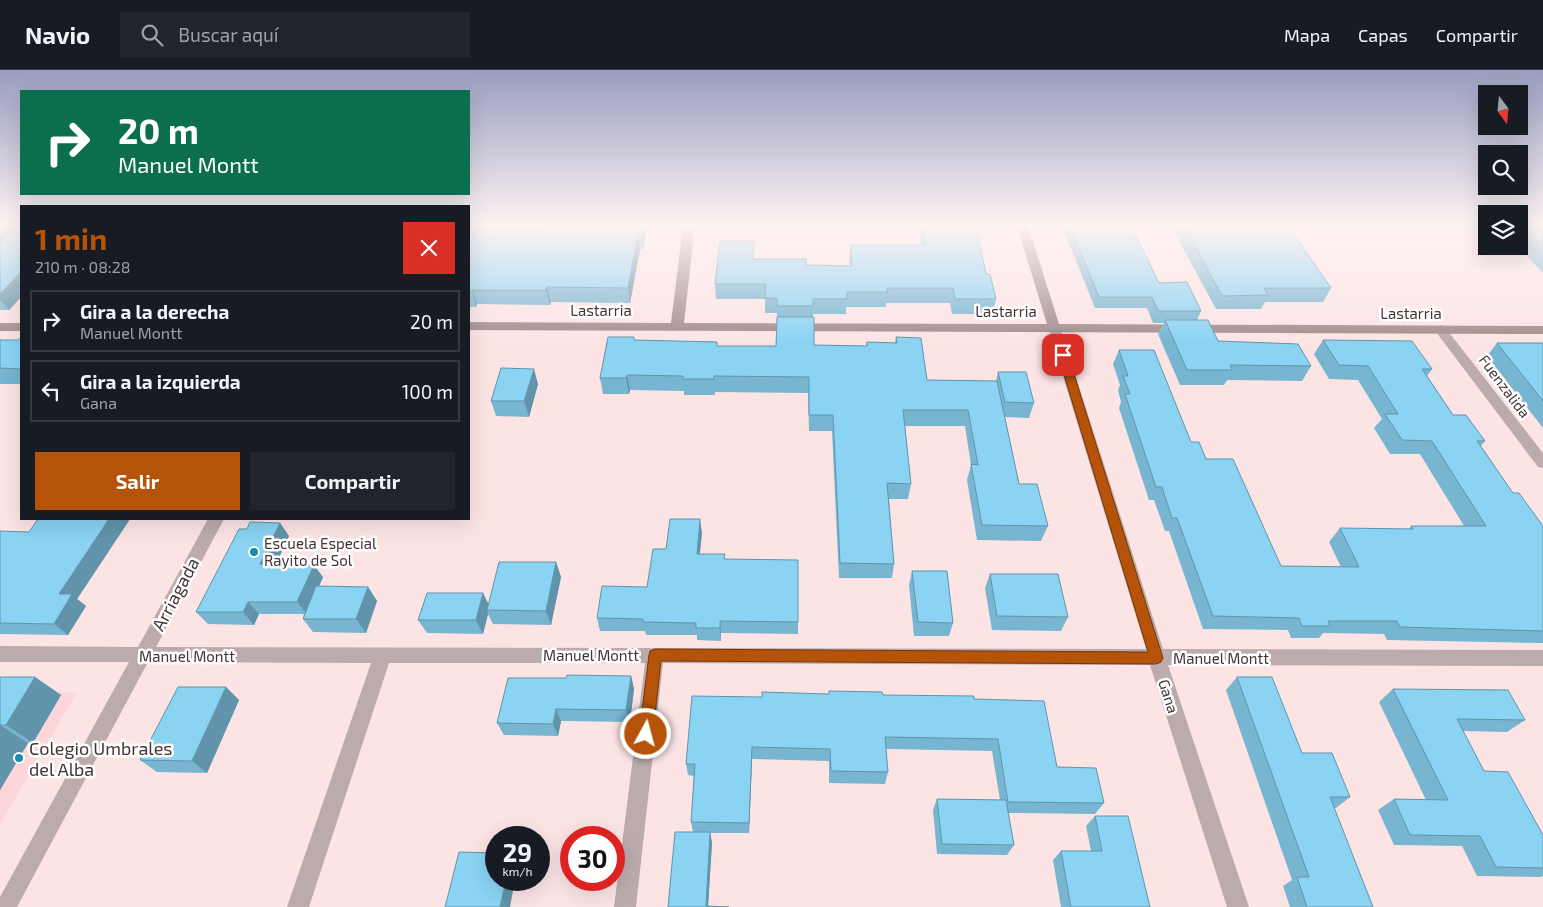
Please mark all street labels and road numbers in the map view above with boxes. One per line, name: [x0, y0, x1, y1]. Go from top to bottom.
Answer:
street label: Lastarria: [570, 301, 632, 319]
street label: Lastarria: [975, 302, 1037, 320]
street label: Lastarria: [1380, 304, 1442, 322]
street label: Fuenzalida: [1476, 351, 1534, 421]
street label: Arriagada: [147, 554, 203, 634]
street label: Manuel Montt: [543, 646, 639, 664]
street label: Manuel Montt: [139, 647, 235, 665]
street label: Manuel Montt: [1173, 649, 1269, 667]
street label: Gana: [1155, 677, 1183, 715]

